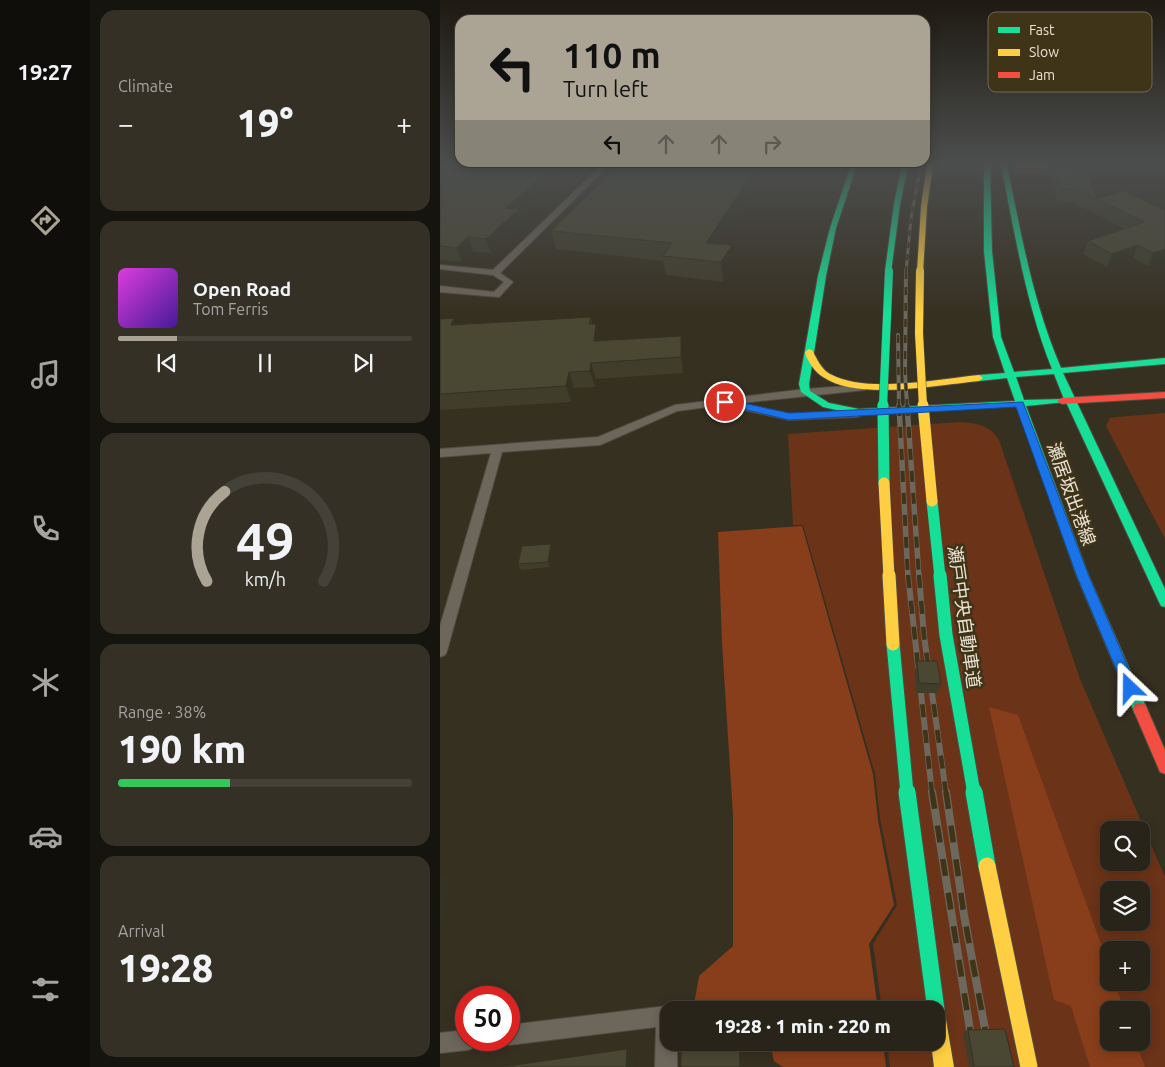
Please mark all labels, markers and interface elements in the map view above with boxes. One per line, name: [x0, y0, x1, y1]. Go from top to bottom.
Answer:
legend: [988, 12, 1152, 92]
text: Fast: [1029, 22, 1055, 38]
icon: left: [480, 35, 545, 100]
text: 110 m: [563, 35, 661, 75]
text: Slow: [1029, 44, 1059, 60]
text: 19:27: [17, 59, 73, 84]
text: Jam: [1029, 67, 1055, 83]
text: Turn left: [563, 76, 648, 101]
text: Climate: [118, 77, 173, 95]
text: 19°: [237, 102, 293, 144]
text: −: [118, 108, 134, 139]
text: +: [396, 108, 412, 139]
icon: left: [599, 130, 627, 158]
icon: ahead: [652, 130, 680, 158]
icon: ahead: [705, 130, 733, 158]
icon: right: [758, 130, 786, 158]
icon: directions: [28, 203, 63, 238]
text: Open Road: [193, 278, 291, 300]
text: Tom Ferris: [193, 300, 268, 318]
icon: previous: [153, 349, 181, 377]
icon: pause: [251, 349, 279, 377]
icon: next: [349, 349, 377, 377]
icon: music: [28, 357, 63, 392]
pin: [704, 381, 746, 423]
icon: arrive: [711, 388, 739, 416]
street label: 瀬居坂出港線: [1044, 439, 1100, 548]
icon: phone: [28, 511, 63, 546]
text: 49: [236, 512, 294, 570]
street label: 瀬戸中央自動車道: [945, 544, 985, 690]
text: km/h: [244, 569, 286, 589]
position arrow: [1103, 661, 1155, 713]
icon: climate: [28, 665, 63, 700]
text: Range · 38%: [118, 703, 206, 721]
text: 190 km: [118, 728, 246, 770]
icon: car: [28, 819, 63, 854]
map controls: [1100, 821, 1150, 1051]
button: search: [1100, 821, 1150, 871]
button: layers: [1100, 881, 1150, 931]
text: Arrival: [118, 922, 165, 940]
button: +: [1100, 941, 1150, 991]
text: 19:28: [118, 947, 213, 989]
icon: filters: [28, 972, 63, 1007]
speed limit sign: 50: [455, 986, 520, 1051]
button: −: [1100, 1001, 1150, 1051]
text: 19:28 · 1 min · 220 m: [714, 1015, 891, 1037]

